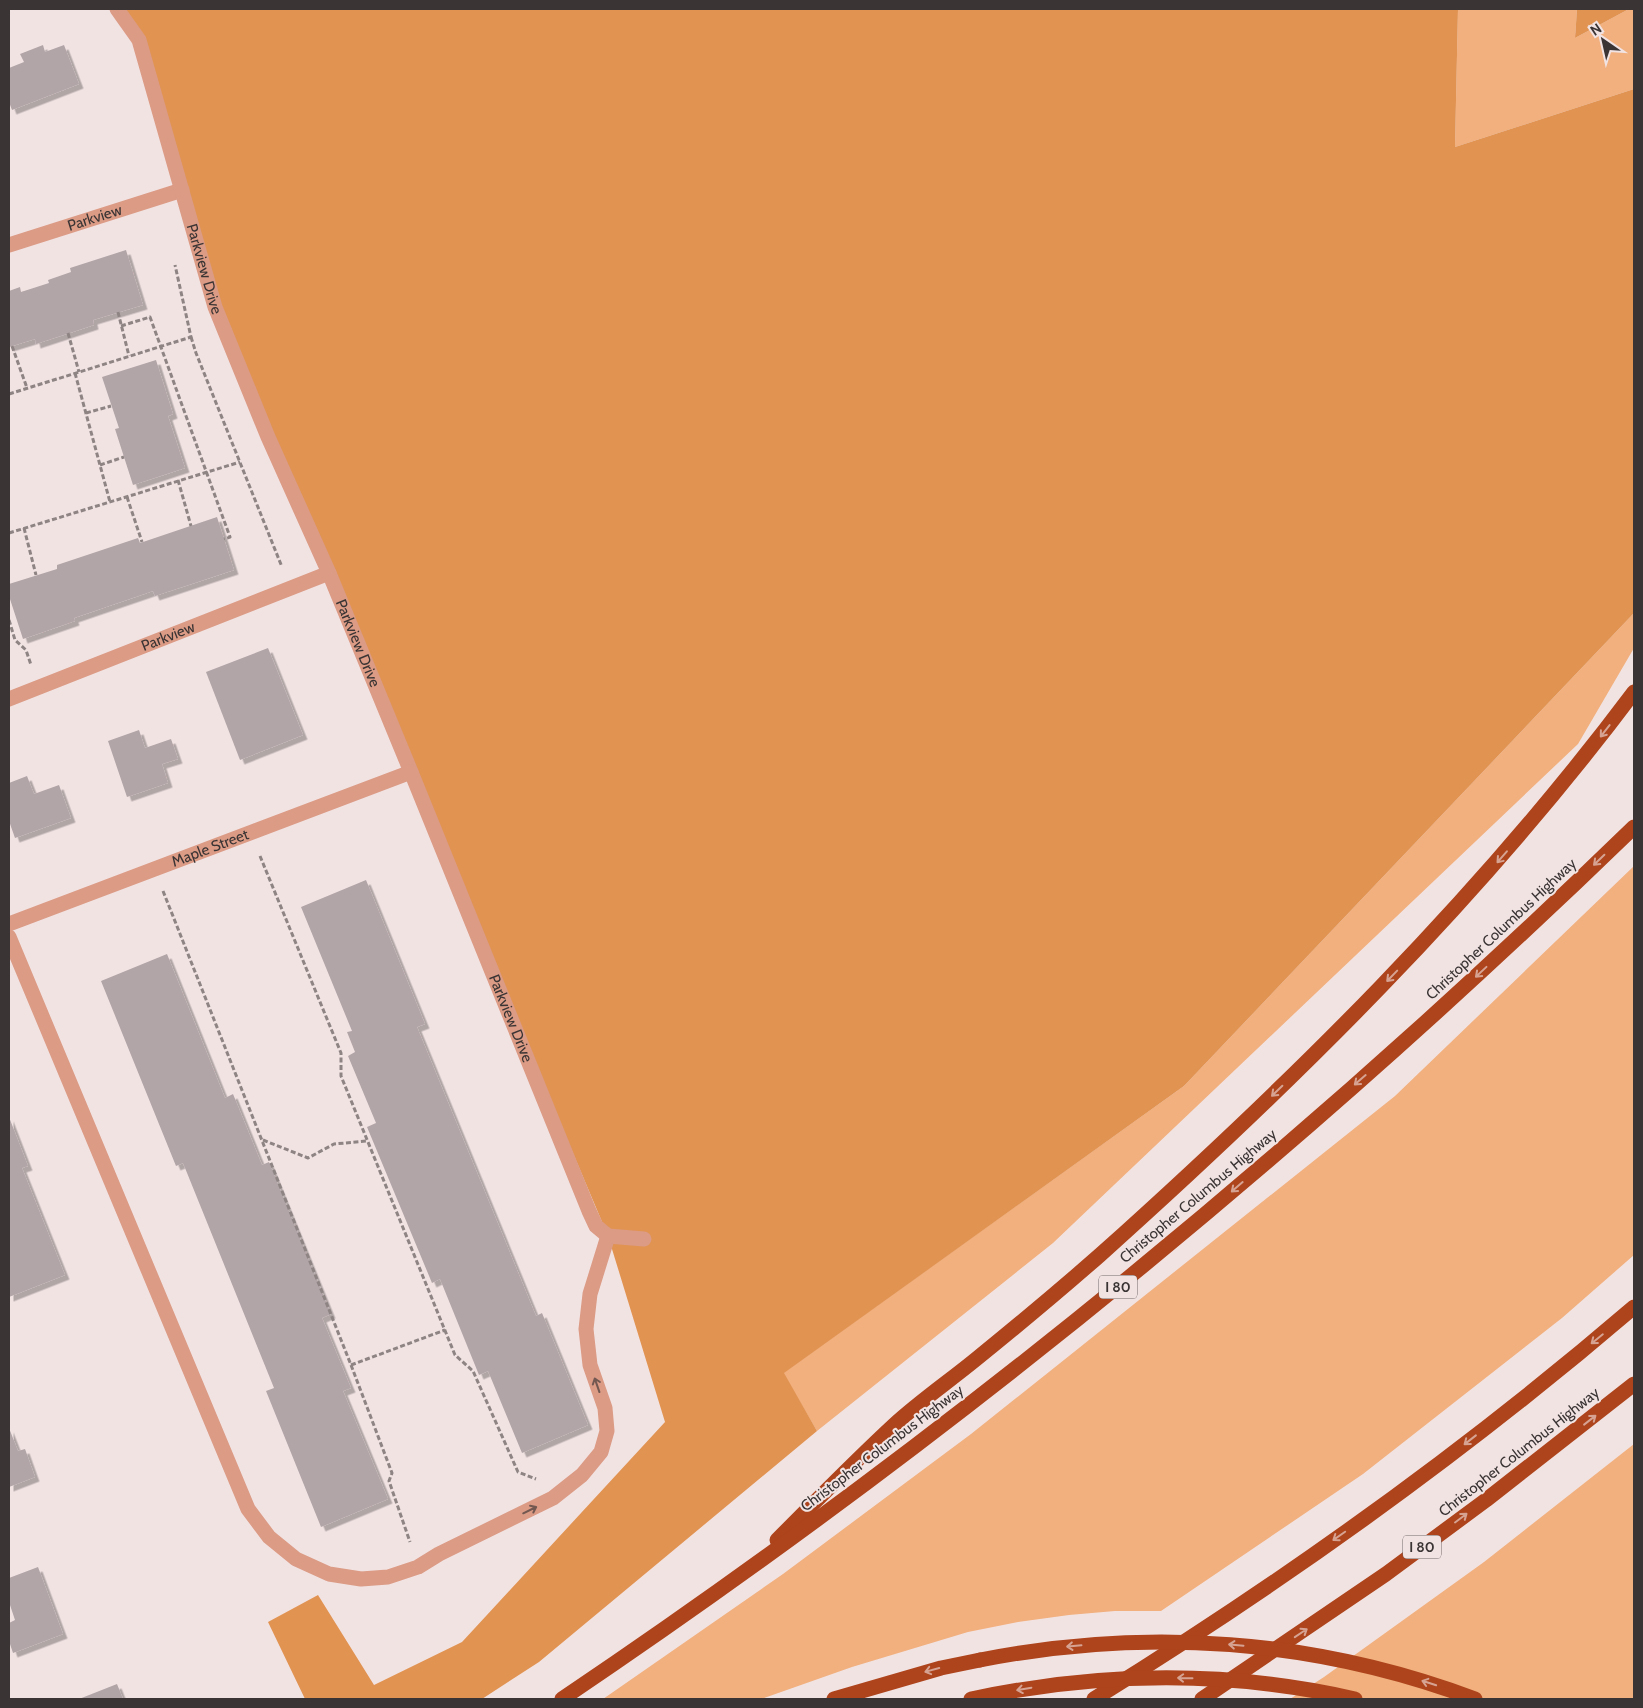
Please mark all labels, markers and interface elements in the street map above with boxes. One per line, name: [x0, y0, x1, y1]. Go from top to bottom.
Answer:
north arrow: [1578, 15, 1628, 65]
text: N: [1587, 19, 1605, 39]
street label: Parkview: [65, 201, 124, 235]
street label: Parkview Drive: [183, 222, 226, 317]
street label: Parkview Drive: [332, 597, 384, 690]
street label: Parkview: [139, 618, 198, 655]
one-way arrow: [1599, 724, 1610, 737]
street label: Maple Street: [169, 825, 251, 871]
one-way arrow: [1496, 850, 1508, 863]
street label: Christopher Columbus Highway: [1422, 854, 1580, 1003]
one-way arrow: [1594, 854, 1606, 866]
one-way arrow: [1474, 966, 1487, 978]
one-way arrow: [1386, 970, 1398, 982]
street label: Parkview Drive: [485, 972, 537, 1065]
one-way arrow: [1353, 1075, 1366, 1086]
one-way arrow: [1271, 1085, 1283, 1097]
street label: Christopher Columbus Highway: [1116, 1125, 1280, 1267]
one-way arrow: [1231, 1181, 1244, 1193]
road number: I 80: [1099, 1275, 1137, 1298]
one-way arrow: [1591, 1333, 1604, 1344]
one-way arrow: [592, 1378, 601, 1393]
street label: Christopher Columbus Highway: [797, 1381, 967, 1515]
street label: Christopher Columbus Highway: [1435, 1383, 1603, 1520]
one-way arrow: [1583, 1414, 1596, 1425]
one-way arrow: [1463, 1435, 1477, 1445]
one-way arrow: [522, 1504, 537, 1514]
one-way arrow: [1454, 1513, 1467, 1524]
one-way arrow: [1332, 1531, 1346, 1541]
road number: I 80: [1403, 1535, 1441, 1558]
one-way arrow: [1293, 1628, 1307, 1638]
one-way arrow: [1228, 1640, 1244, 1649]
one-way arrow: [1066, 1641, 1082, 1650]
one-way arrow: [924, 1666, 940, 1675]
one-way arrow: [1178, 1673, 1194, 1683]
one-way arrow: [1422, 1678, 1437, 1687]
one-way arrow: [1016, 1685, 1032, 1695]

